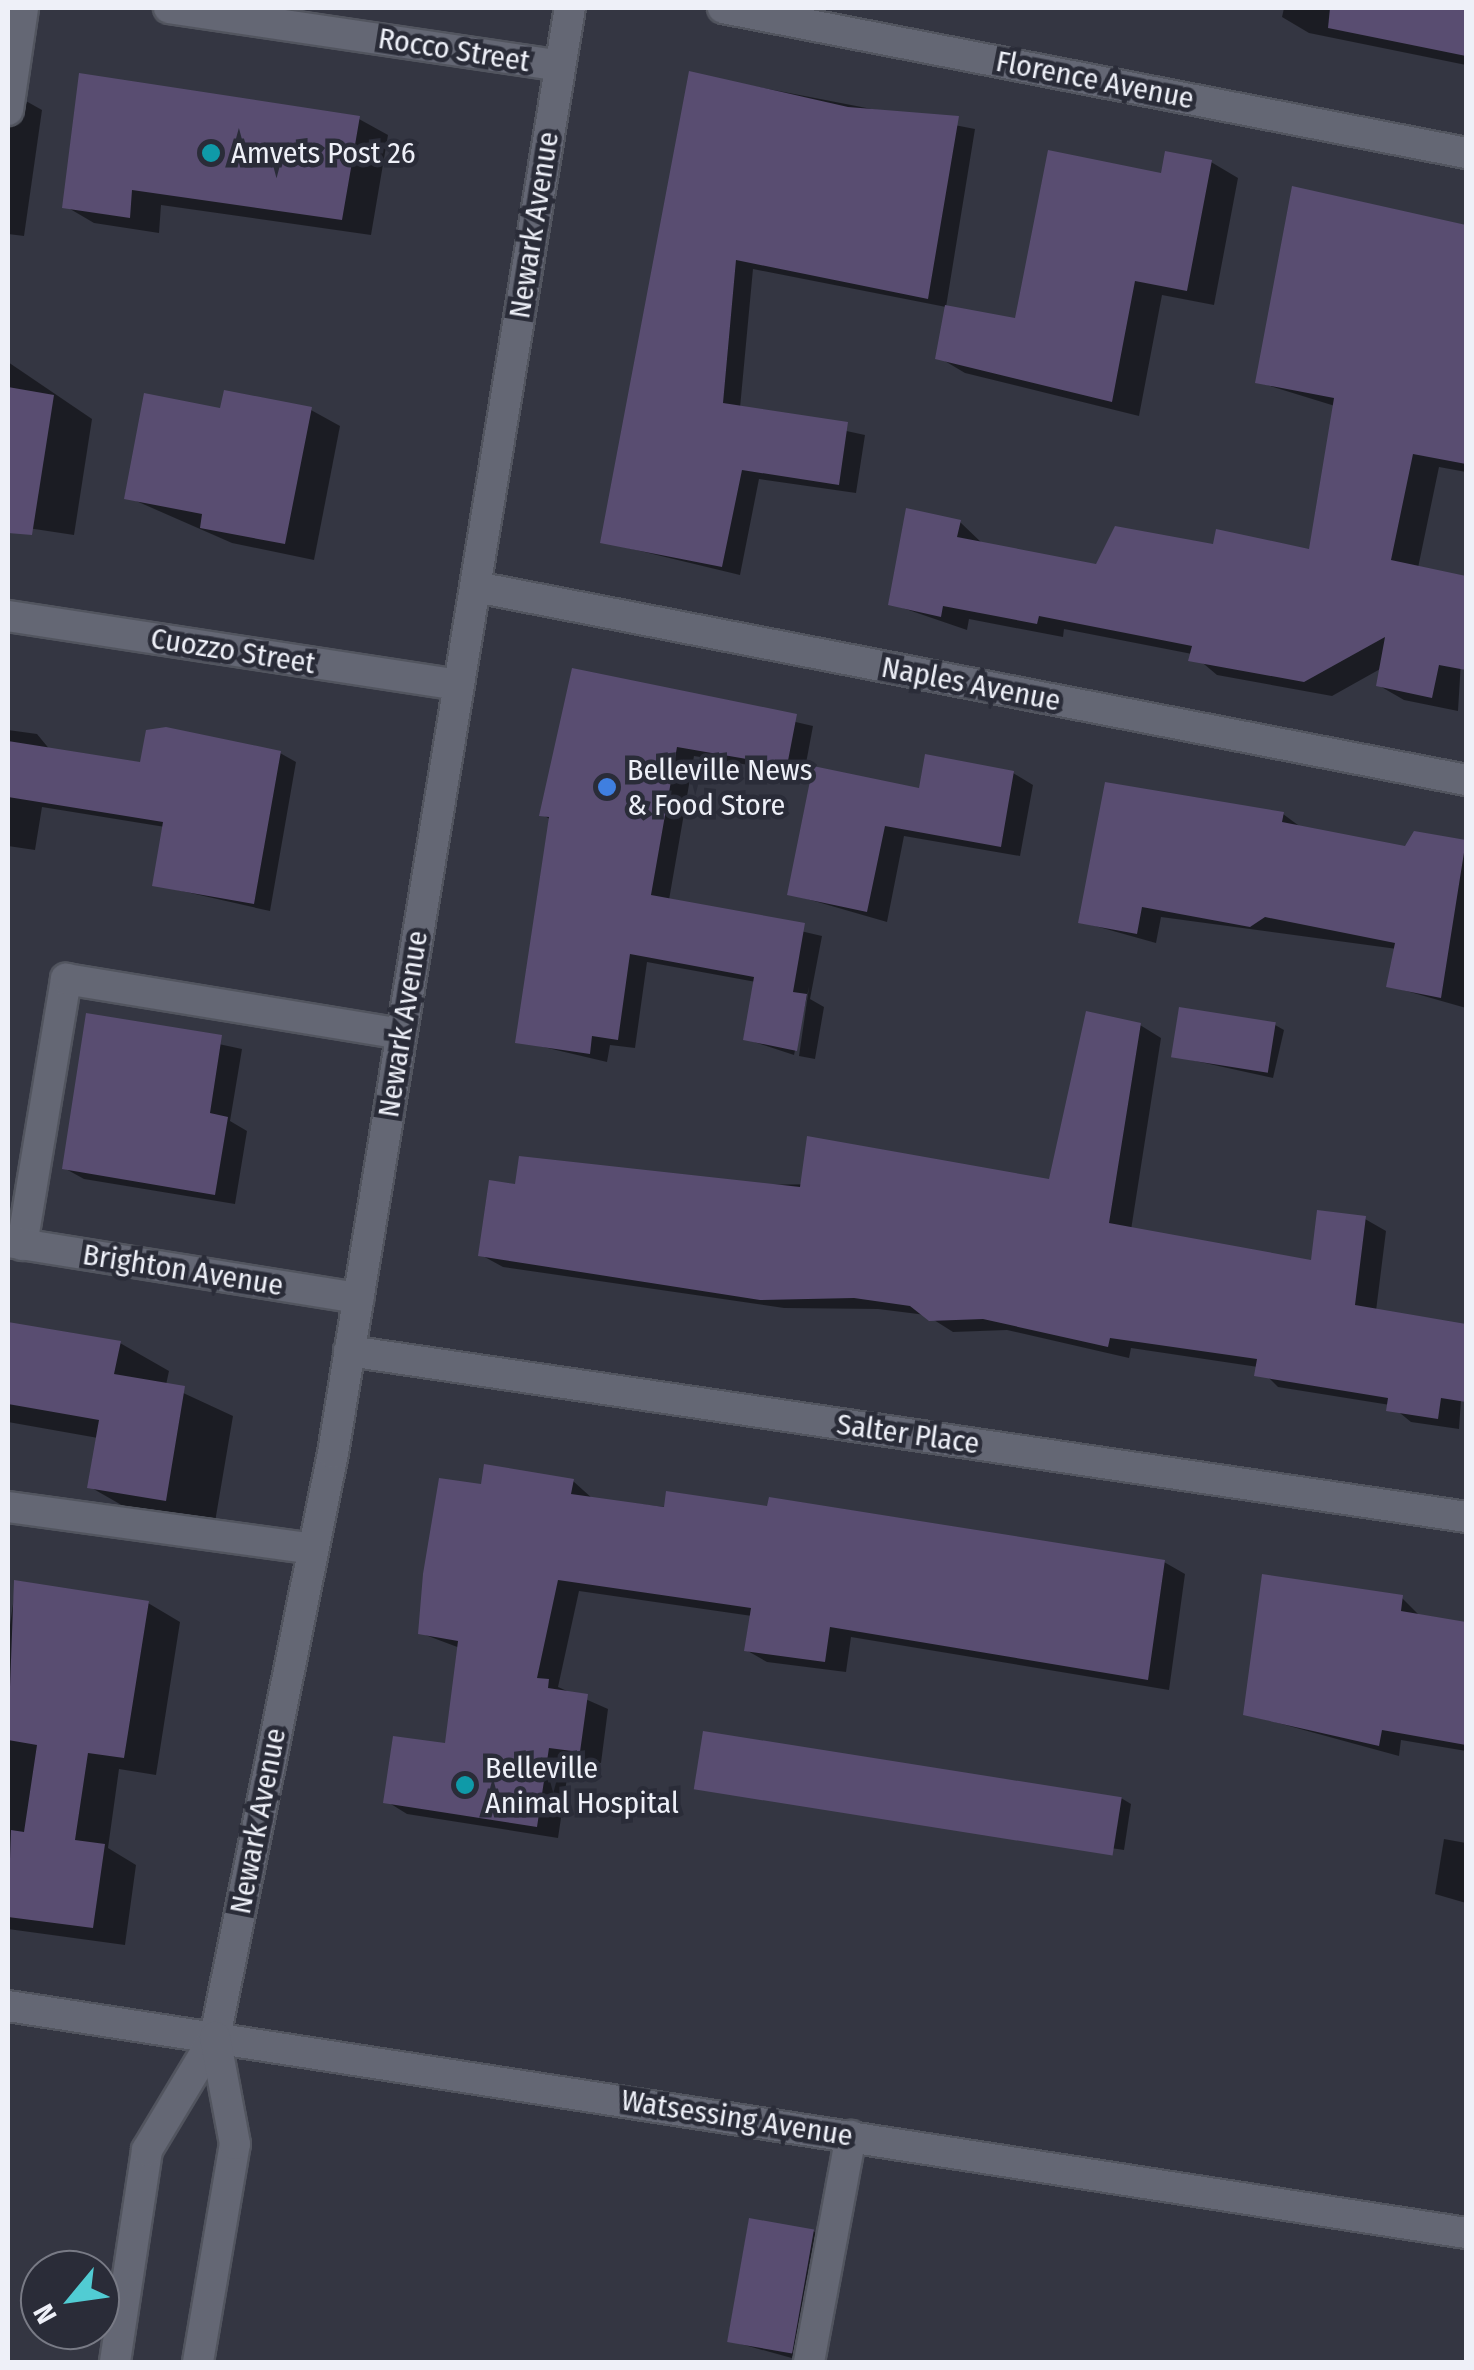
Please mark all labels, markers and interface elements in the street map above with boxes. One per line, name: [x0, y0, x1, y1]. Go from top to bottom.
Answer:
street label: Rocco Street: [376, 20, 532, 80]
street label: Florence Avenue: [993, 43, 1197, 117]
street label: Newark Avenue: [501, 129, 567, 321]
place label: Amvets Post 26: [231, 135, 416, 171]
marker: Amvets Post 26: [200, 142, 222, 164]
street label: Cuozzo Street: [148, 620, 318, 682]
street label: Naples Avenue: [878, 649, 1064, 719]
place label: Belleville News & Food Store: [627, 752, 813, 822]
marker: Belleville News & Food Store: [596, 776, 618, 798]
street label: Newark Avenue: [370, 928, 436, 1120]
street label: Brighton Avenue: [80, 1236, 286, 1304]
street label: Salter Place: [834, 1406, 982, 1462]
street label: Newark Avenue: [222, 1725, 294, 1917]
place label: Belleville Animal Hospital: [485, 1750, 679, 1820]
marker: Belleville Animal Hospital: [454, 1774, 476, 1796]
street label: Watsessing Avenue: [619, 2082, 855, 2154]
north arrow: [20, 2250, 120, 2350]
text: N: [27, 2298, 64, 2329]

